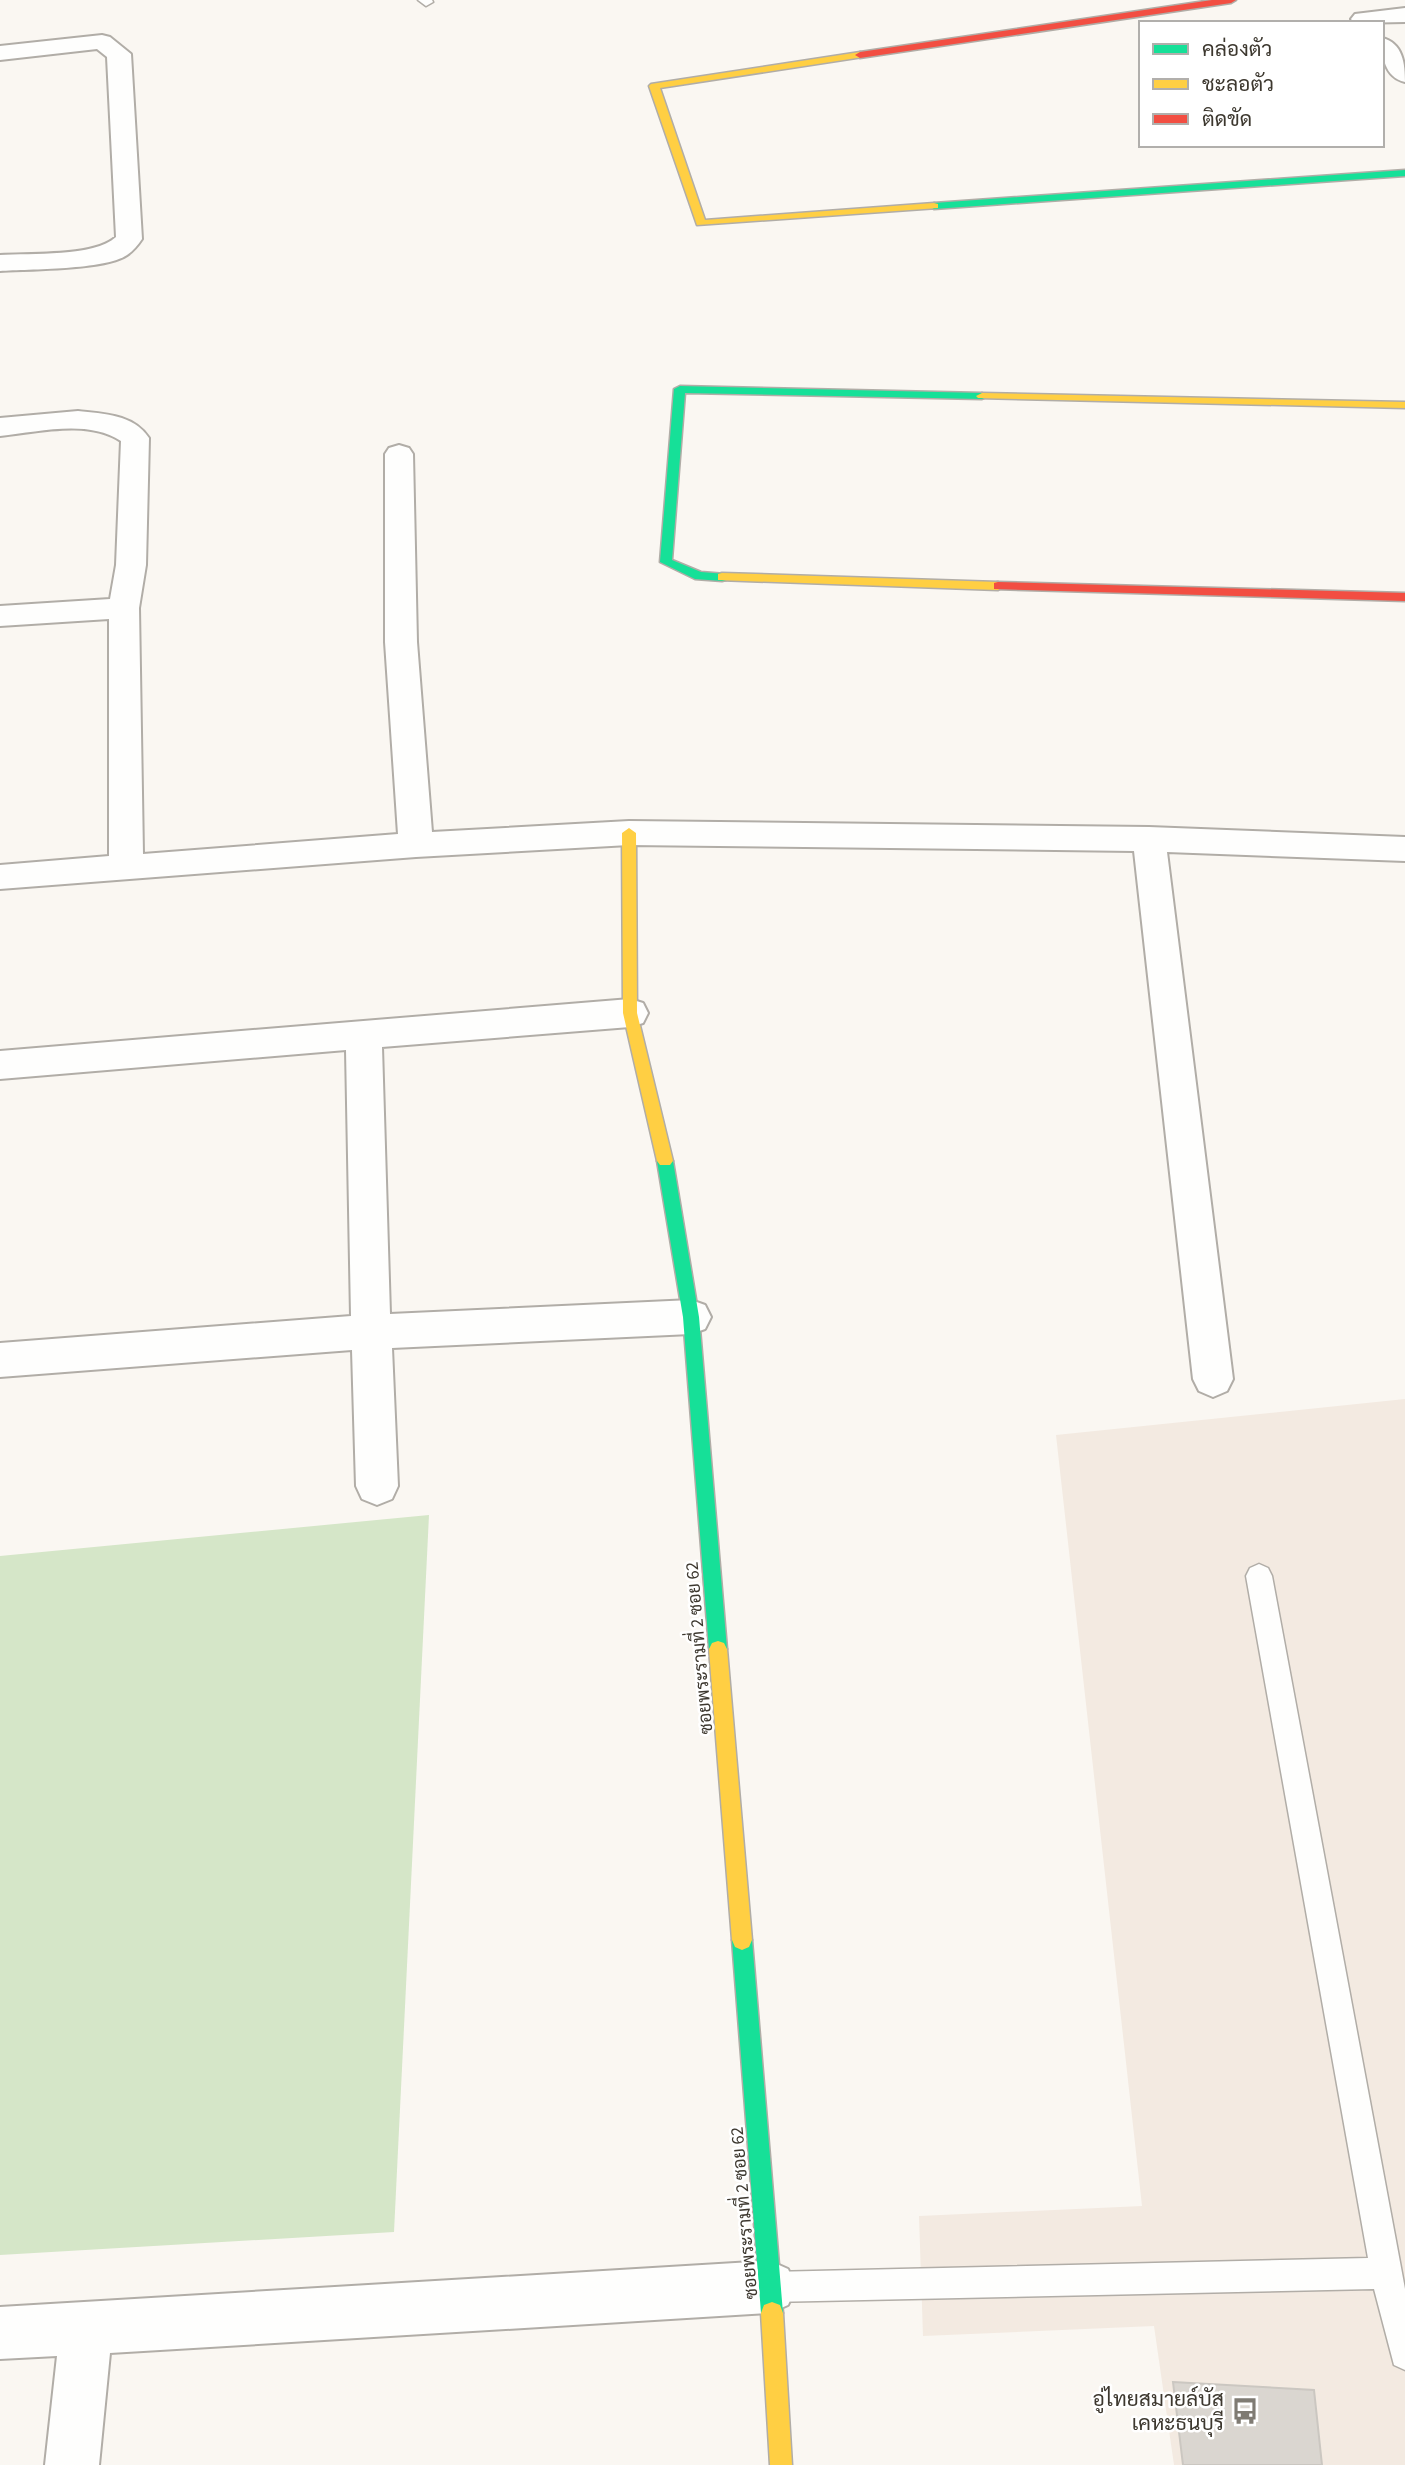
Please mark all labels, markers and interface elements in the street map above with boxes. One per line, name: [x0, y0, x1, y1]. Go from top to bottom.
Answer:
legend: [1139, 21, 1384, 147]
text: คล่องตัว: [1202, 34, 1272, 64]
text: ชะลอตัว: [1202, 69, 1274, 99]
text: ติดขัด: [1202, 104, 1252, 134]
street label: ซอยพระรามที่ 2 ซอย 62: [676, 1561, 719, 1736]
street label: ซอยพระรามที่ 2 ซอย 62: [721, 2126, 764, 2301]
place label: อู่ไทยสมายล์บัส เคหะธนบุรี: [1092, 2384, 1224, 2438]
bus stop icon: อู่ไทยสมายล์บัส เคหะธนบุรี: [1230, 2396, 1260, 2426]

